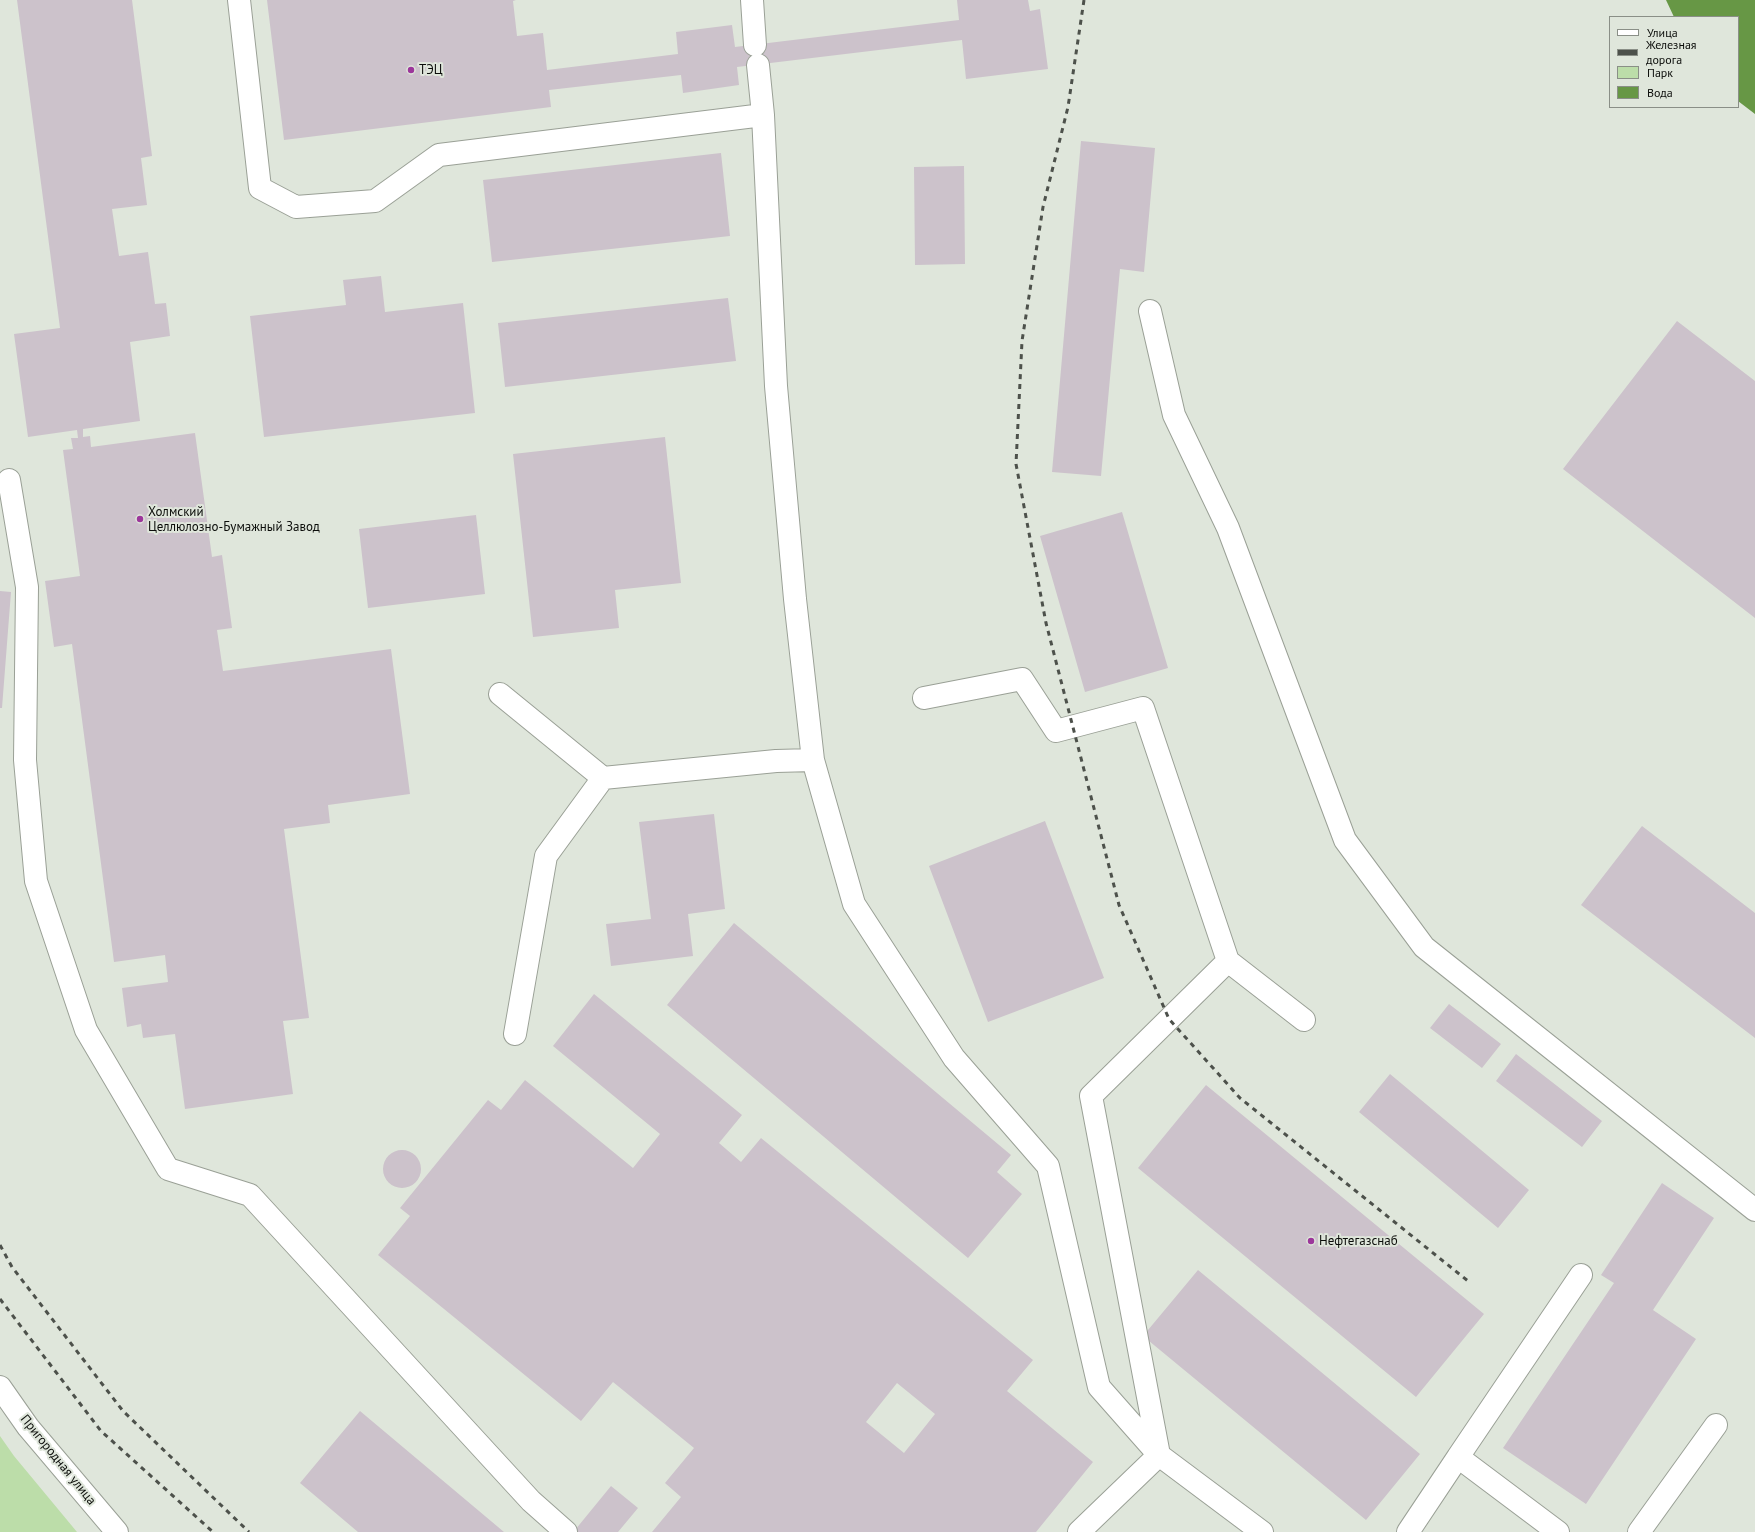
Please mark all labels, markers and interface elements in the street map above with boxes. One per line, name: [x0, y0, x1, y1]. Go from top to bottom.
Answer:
legend: [1609, 16, 1739, 108]
text: Улица: [1647, 25, 1678, 40]
text: Железная дорога: [1646, 37, 1697, 67]
place label: ТЭЦ: [419, 62, 443, 78]
marker: ТЭЦ: [406, 65, 416, 75]
text: Парк: [1647, 65, 1673, 80]
text: Вода: [1647, 85, 1673, 100]
place label: Холмский Целлюлозно-Бумажный Завод: [148, 504, 320, 535]
marker: Холмский Целлюлозно-Бумажный Завод: [135, 514, 145, 524]
place label: Нефтегазснаб: [1319, 1233, 1398, 1249]
marker: Нефтегазснаб: [1306, 1236, 1316, 1246]
street label: Пригородная улица: [17, 1412, 99, 1508]

